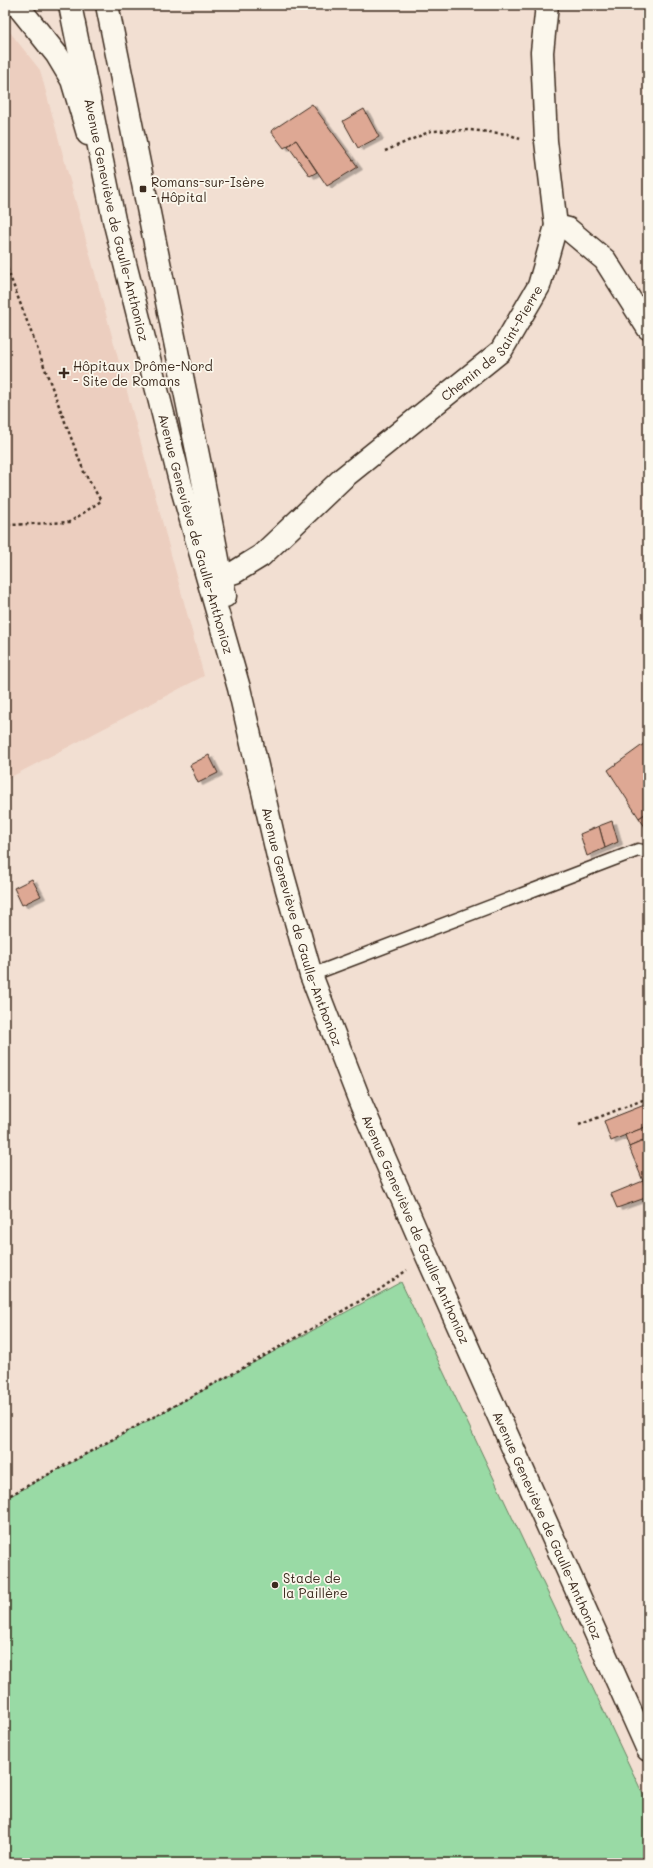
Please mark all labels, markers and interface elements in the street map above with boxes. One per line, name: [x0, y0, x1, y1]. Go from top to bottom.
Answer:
street label: Avenue Geneviève de Gaulle-Anthonioz: [81, 97, 153, 343]
place label: Romans-sur-Isère - Hôpital: [151, 173, 265, 205]
marker: Romans-sur-Isère - Hôpital: [138, 184, 148, 194]
street label: Chemin de Saint-Pierre: [437, 282, 546, 404]
place label: Hôpitaux Drôme-Nord - Site de Romans: [73, 357, 213, 389]
marker: Hôpitaux Drôme-Nord - Site de Romans: [58, 367, 70, 379]
street label: Avenue Geneviève de Gaulle-Anthonioz: [155, 412, 238, 656]
street label: Avenue Geneviève de Gaulle-Anthonioz: [259, 806, 347, 1048]
street label: Avenue Geneviève de Gaulle-Anthonioz: [359, 1112, 474, 1346]
street label: Avenue Geneviève de Gaulle-Anthonioz: [489, 1408, 606, 1642]
place label: Stade de la Paillère: [283, 1569, 348, 1601]
marker: Stade de la Paillère: [270, 1580, 280, 1590]

